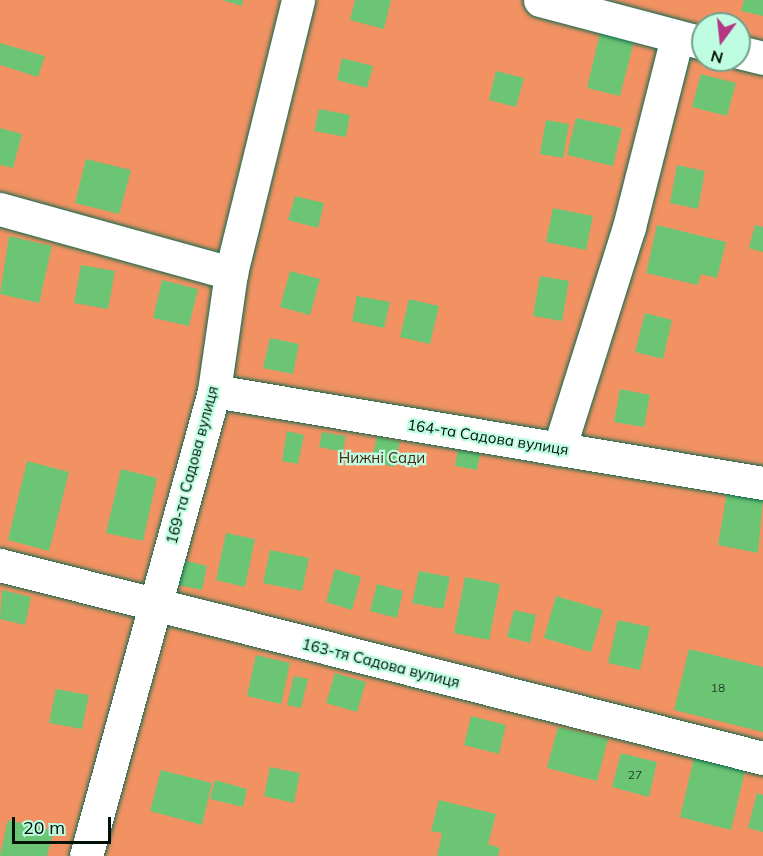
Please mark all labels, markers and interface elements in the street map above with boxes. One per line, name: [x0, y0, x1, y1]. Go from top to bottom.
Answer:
north arrow: [691, 12, 751, 72]
text: N: [708, 46, 725, 69]
street label: 169-та Садова вулиця: [162, 384, 222, 546]
street label: 164-та Садова вулиця: [406, 415, 570, 459]
park label: Нижні Сади: [339, 449, 425, 467]
street label: 163-тя Садова вулиця: [300, 635, 462, 691]
house number: 18: [711, 681, 725, 695]
house number: 27: [628, 768, 642, 782]
scale bar: [15, 805, 114, 843]
text: 20 m: [23, 816, 65, 839]

